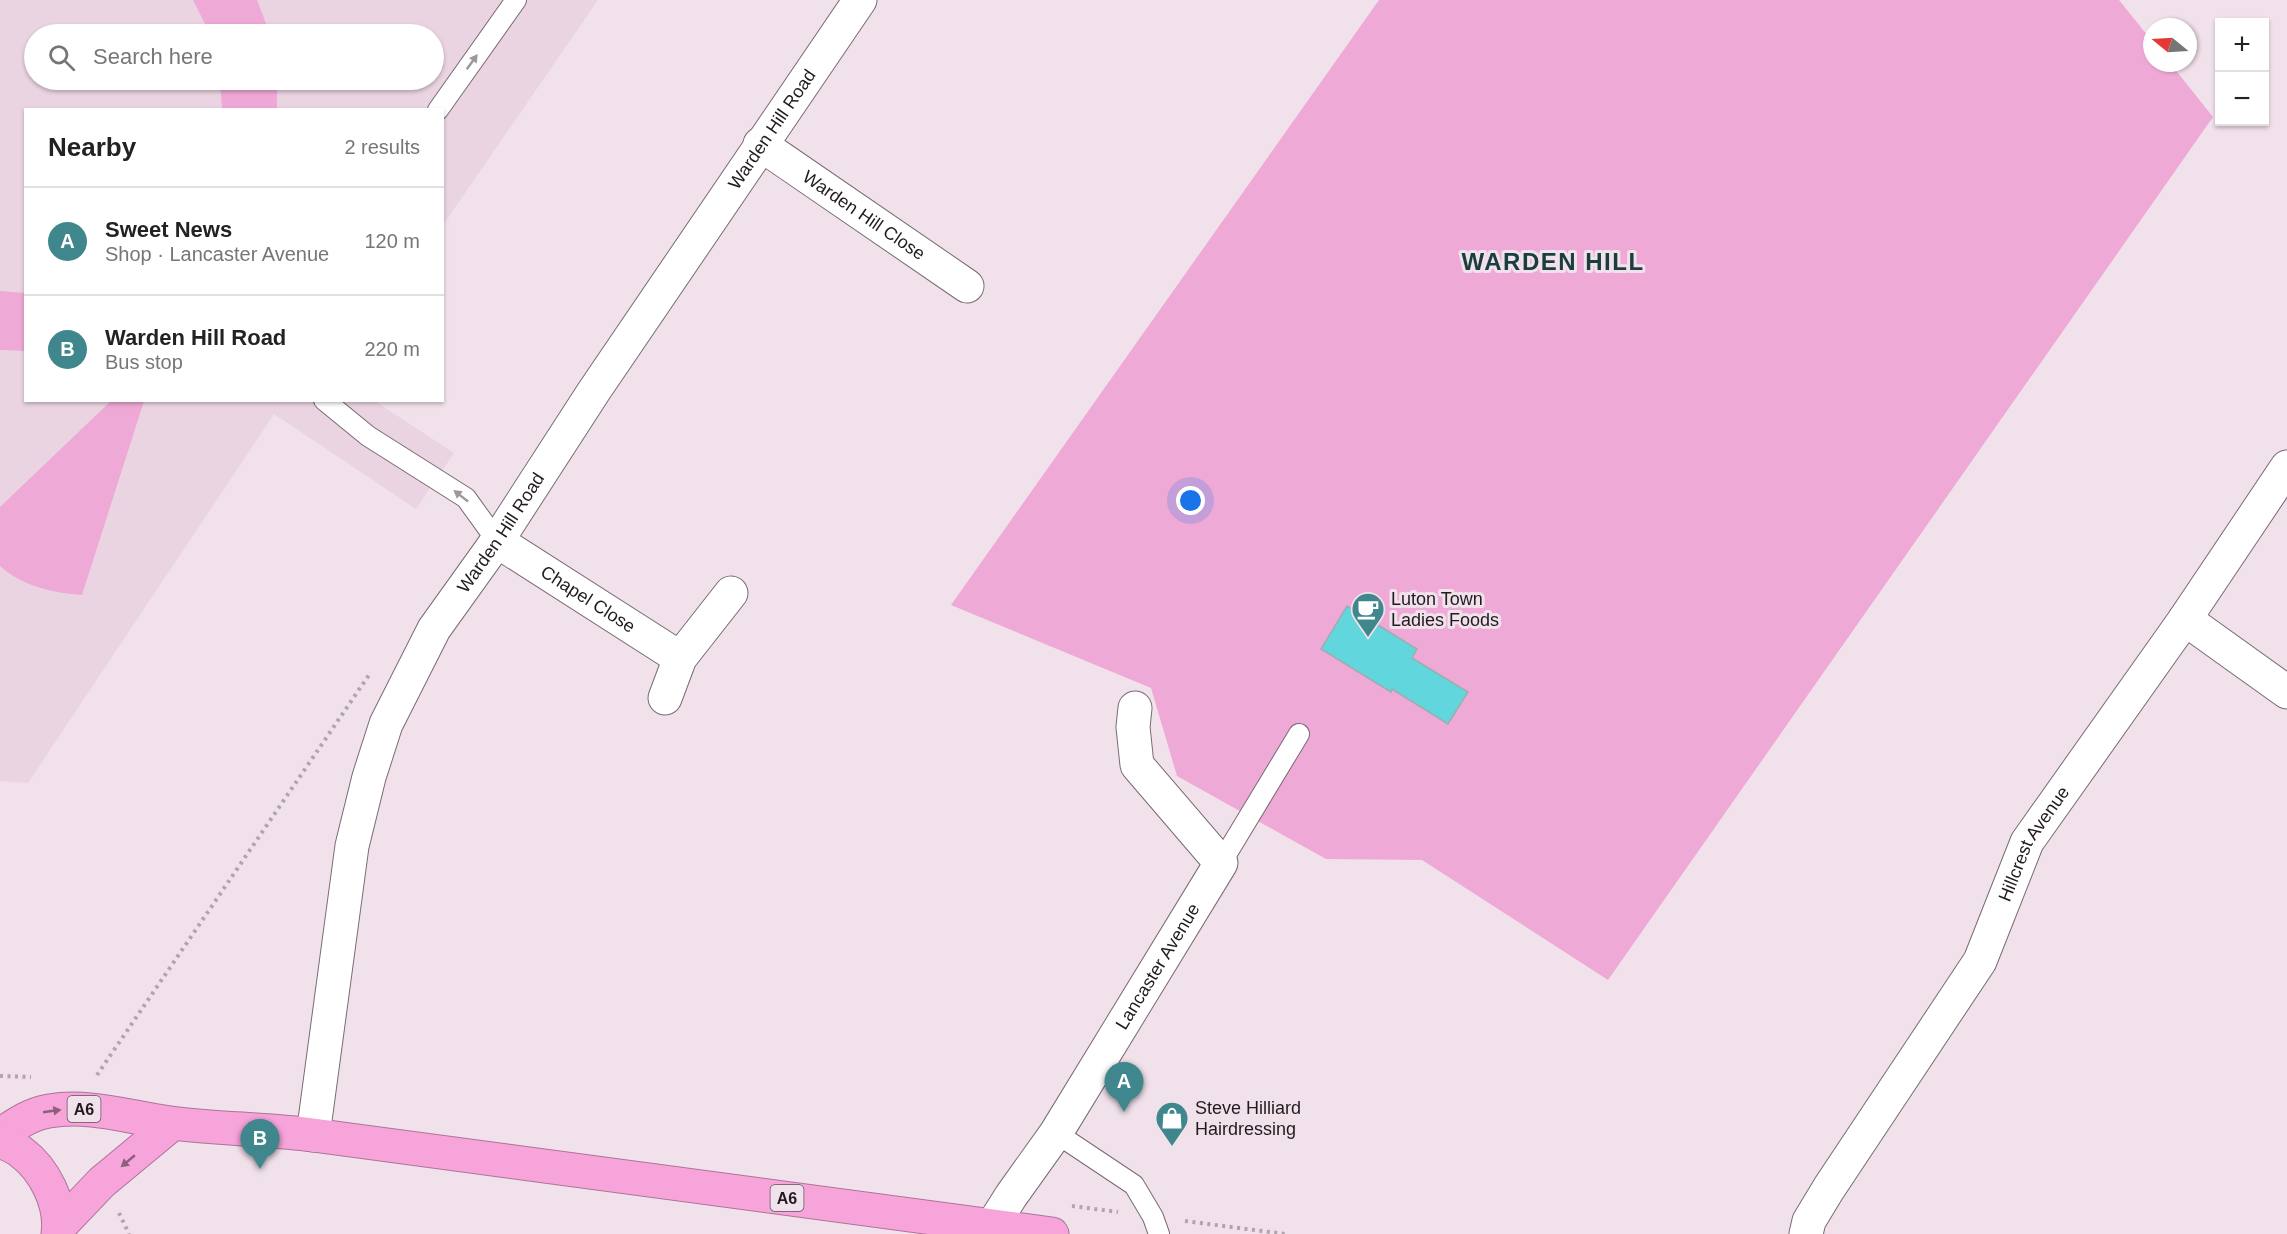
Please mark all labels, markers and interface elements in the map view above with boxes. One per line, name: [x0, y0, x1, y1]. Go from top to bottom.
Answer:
north arrow: [2143, 18, 2197, 72]
map controls: [2215, 18, 2269, 126]
button: +: [2215, 18, 2269, 72]
search box: [24, 24, 444, 90]
icon: search: [45, 41, 78, 74]
text: Search here: [93, 44, 213, 69]
one-way arrow: [466, 54, 478, 70]
street label: Warden Hill Road: [724, 66, 820, 193]
button: −: [2215, 72, 2269, 126]
text: Nearby: [48, 132, 136, 162]
text: 2 results: [344, 136, 420, 158]
street label: Warden Hill Close: [799, 166, 929, 264]
text: Sweet News: [105, 217, 232, 242]
text: A: [60, 230, 75, 252]
text: 120 m: [364, 230, 420, 252]
text: Shop · Lancaster Avenue: [105, 243, 329, 265]
district label: WARDEN HILL: [1461, 248, 1645, 275]
text: Warden Hill Road: [105, 325, 286, 350]
text: B: [60, 338, 75, 360]
text: 220 m: [364, 338, 420, 360]
text: Bus stop: [105, 351, 183, 373]
street label: Warden Hill Road: [453, 469, 548, 597]
your location: [1176, 486, 1205, 515]
one-way arrow: [453, 490, 469, 502]
street label: Chapel Close: [537, 562, 639, 637]
place label: Luton Town Ladies Foods: [1391, 589, 1499, 630]
cafe icon: Luton Town Ladies Foods: [1350, 591, 1386, 638]
street label: Hillcrest Avenue: [1995, 782, 2073, 904]
street label: Lancaster Avenue: [1112, 900, 1204, 1033]
pin: A: [1104, 1062, 1144, 1112]
road number: A6: [68, 1096, 100, 1122]
place label: Steve Hilliard Hairdressing: [1195, 1098, 1301, 1139]
shop icon: Steve Hilliard Hairdressing: [1154, 1100, 1190, 1147]
one-way arrow: [43, 1107, 62, 1116]
pin: B: [240, 1120, 280, 1169]
one-way arrow: [121, 1154, 136, 1167]
road number: A6: [770, 1185, 804, 1211]

